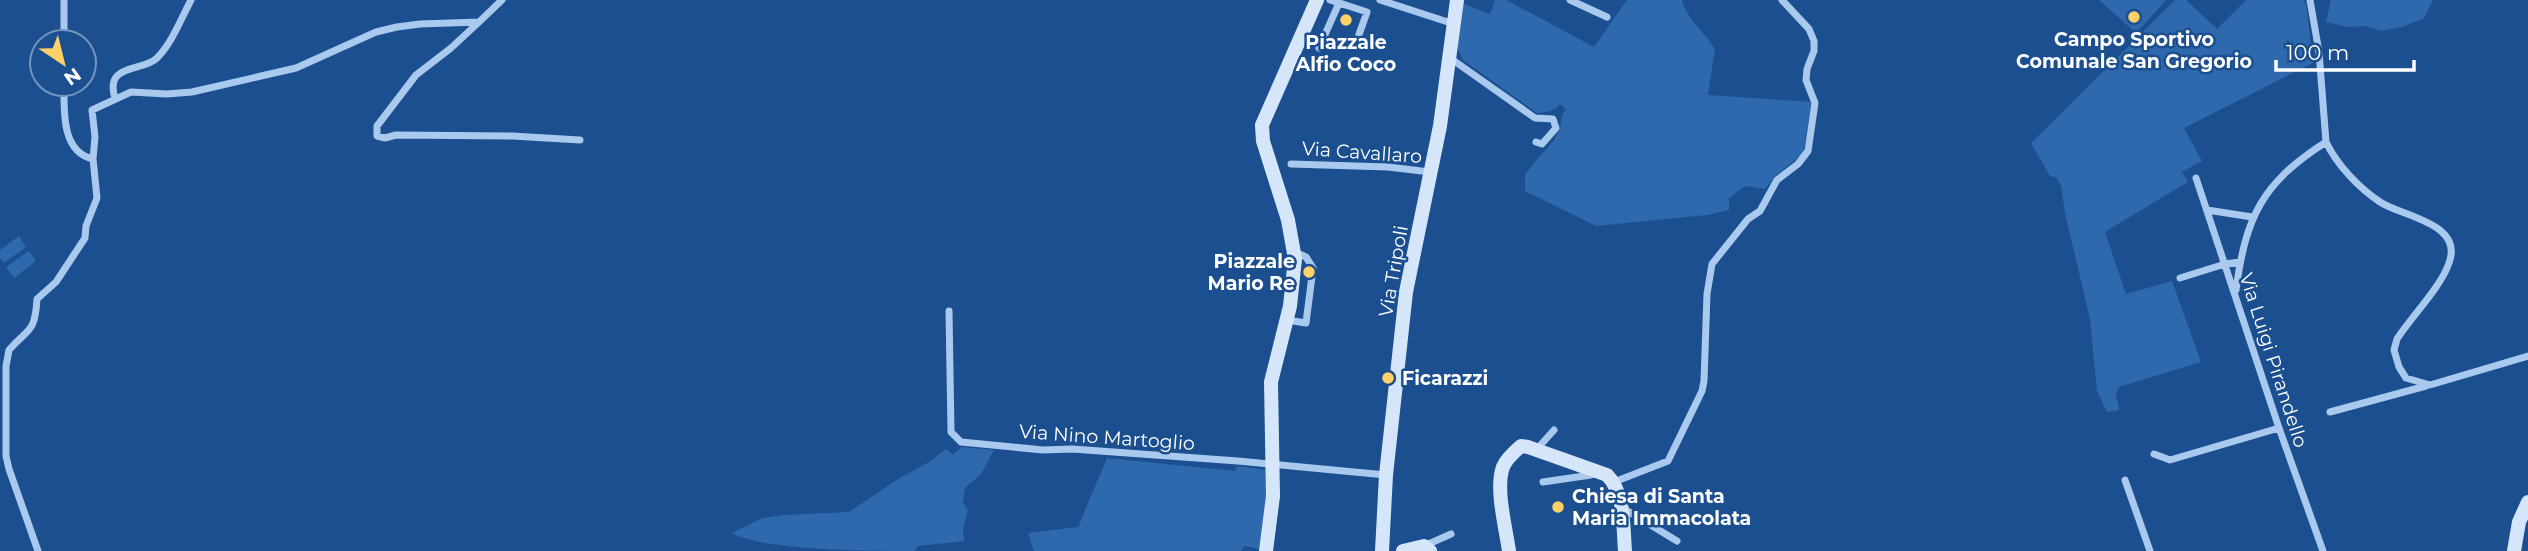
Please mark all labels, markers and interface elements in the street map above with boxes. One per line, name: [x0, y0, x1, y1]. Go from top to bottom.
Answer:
marker: Campo Sportivo Comunale San Gregorio: [2126, 9, 2142, 25]
marker: Piazzale Alfio Coco: [1338, 12, 1354, 28]
north arrow: [28, 28, 98, 98]
place label: Campo Sportivo Comunale San Gregorio: [2016, 28, 2252, 73]
scale bar: [2276, 28, 2414, 72]
place label: Piazzale Alfio Coco: [1295, 31, 1396, 76]
text: 100 m: [2286, 40, 2349, 65]
text: N: [60, 63, 85, 90]
street label: Via Cavallaro: [1301, 137, 1423, 168]
street label: Via Tripoli: [1374, 224, 1413, 319]
place label: Piazzale Mario Re: [1208, 250, 1295, 295]
marker: Piazzale Mario Re: [1301, 264, 1317, 280]
street label: Via Luigi Pirandello: [2234, 270, 2313, 451]
place label: Ficarazzi: [1402, 367, 1488, 390]
marker: Ficarazzi: [1380, 370, 1396, 386]
street label: Via Nino Martoglio: [1018, 420, 1196, 455]
place label: Chiesa di Santa Maria Immacolata: [1572, 485, 1751, 530]
marker: Chiesa di Santa Maria Immacolata: [1550, 499, 1566, 515]

